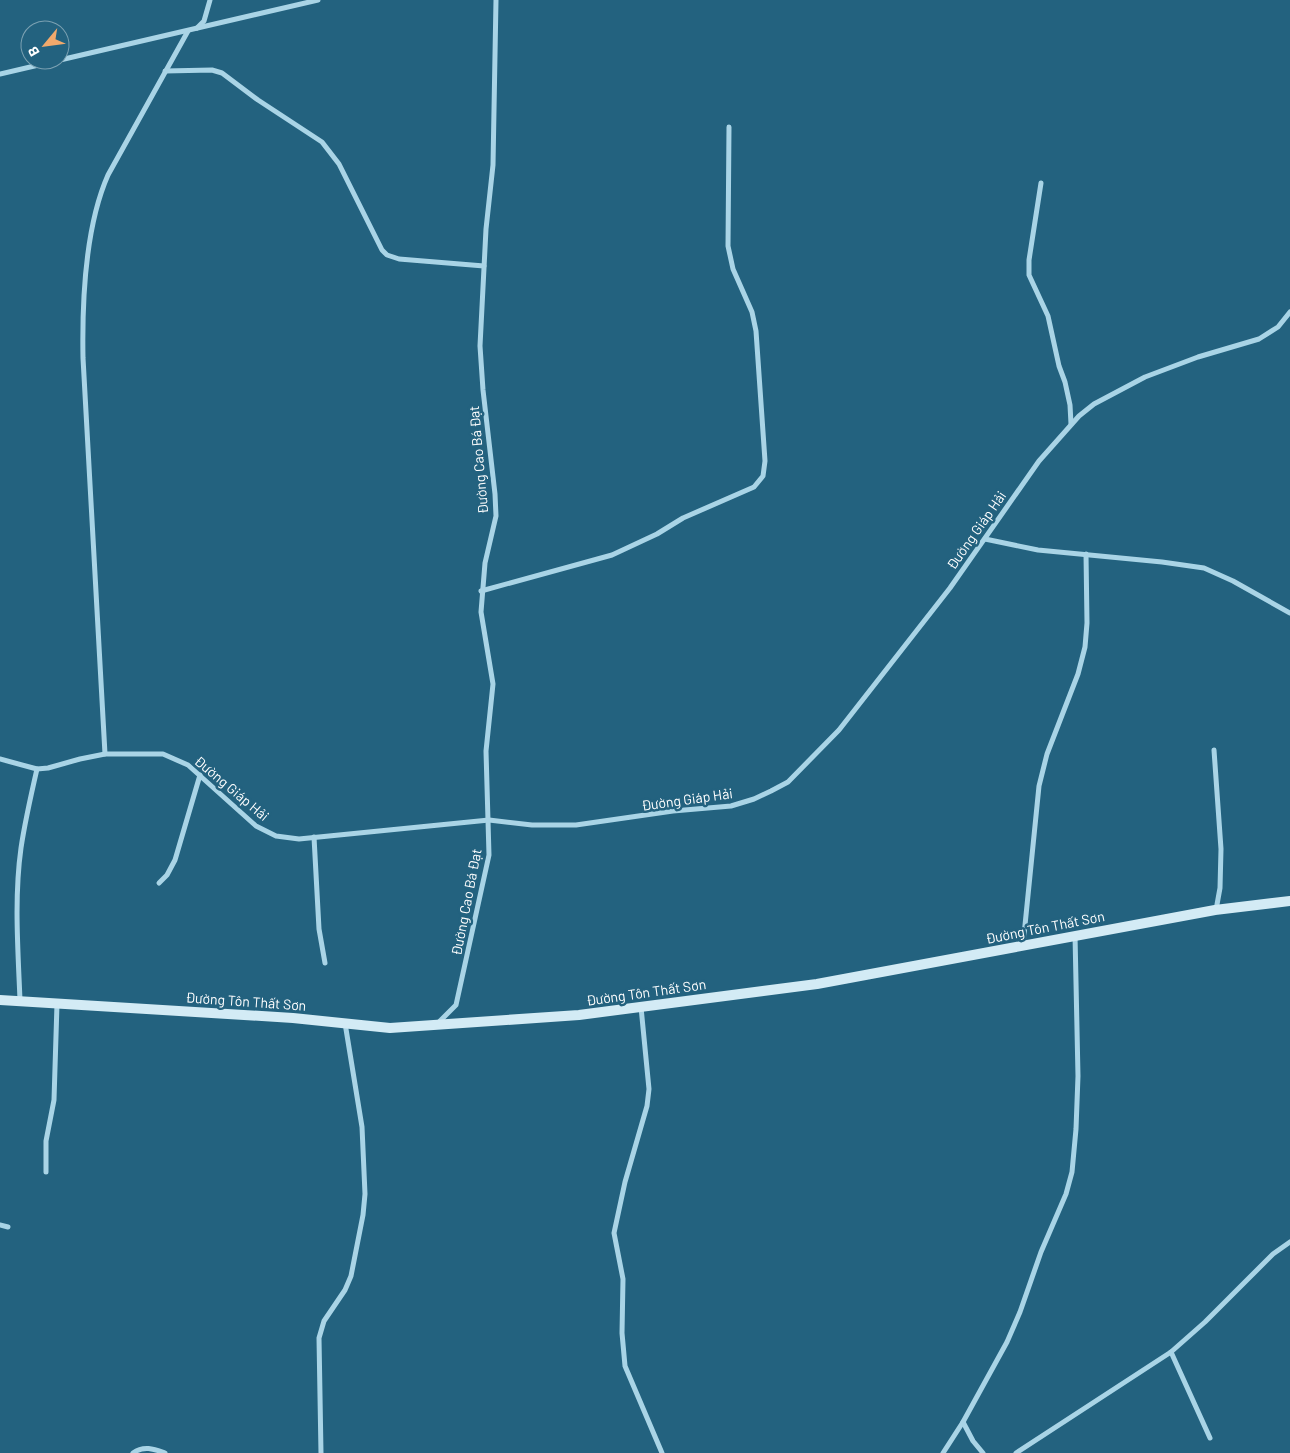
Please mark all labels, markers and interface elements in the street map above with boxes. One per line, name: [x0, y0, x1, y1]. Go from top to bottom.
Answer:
north arrow: [20, 20, 70, 70]
text: B: [24, 44, 43, 59]
street label: Đường Cao Bá Đạt: [465, 405, 491, 515]
street label: Đường Giáp Hải: [943, 487, 1009, 573]
street label: Đường Giáp Hải: [191, 752, 273, 824]
street label: Đường Giáp Hải: [640, 784, 734, 814]
street label: Đường Cao Bá Đạt: [447, 847, 485, 957]
street label: Đường Tôn Thất Sơn: [984, 907, 1106, 947]
street label: Đường Tôn Thất Sơn: [585, 975, 707, 1009]
street label: Đường Tôn Thất Sơn: [185, 988, 307, 1014]

